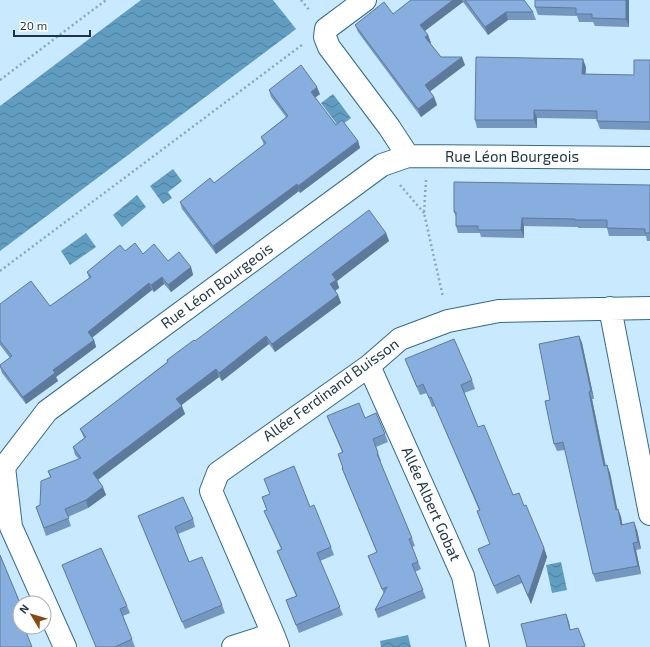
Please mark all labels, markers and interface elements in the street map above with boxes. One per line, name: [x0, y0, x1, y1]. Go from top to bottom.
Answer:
scale bar: [14, 12, 90, 38]
text: 20 m: [20, 18, 47, 32]
street label: Rue Léon Bourgeois: [445, 147, 579, 165]
street label: Rue Léon Bourgeois: [157, 239, 276, 332]
street label: Allée Ferdinand Buisson: [259, 334, 402, 445]
street label: Allée Albert Gobat: [399, 444, 465, 564]
north arrow: [12, 595, 52, 635]
text: N: [16, 601, 31, 616]

